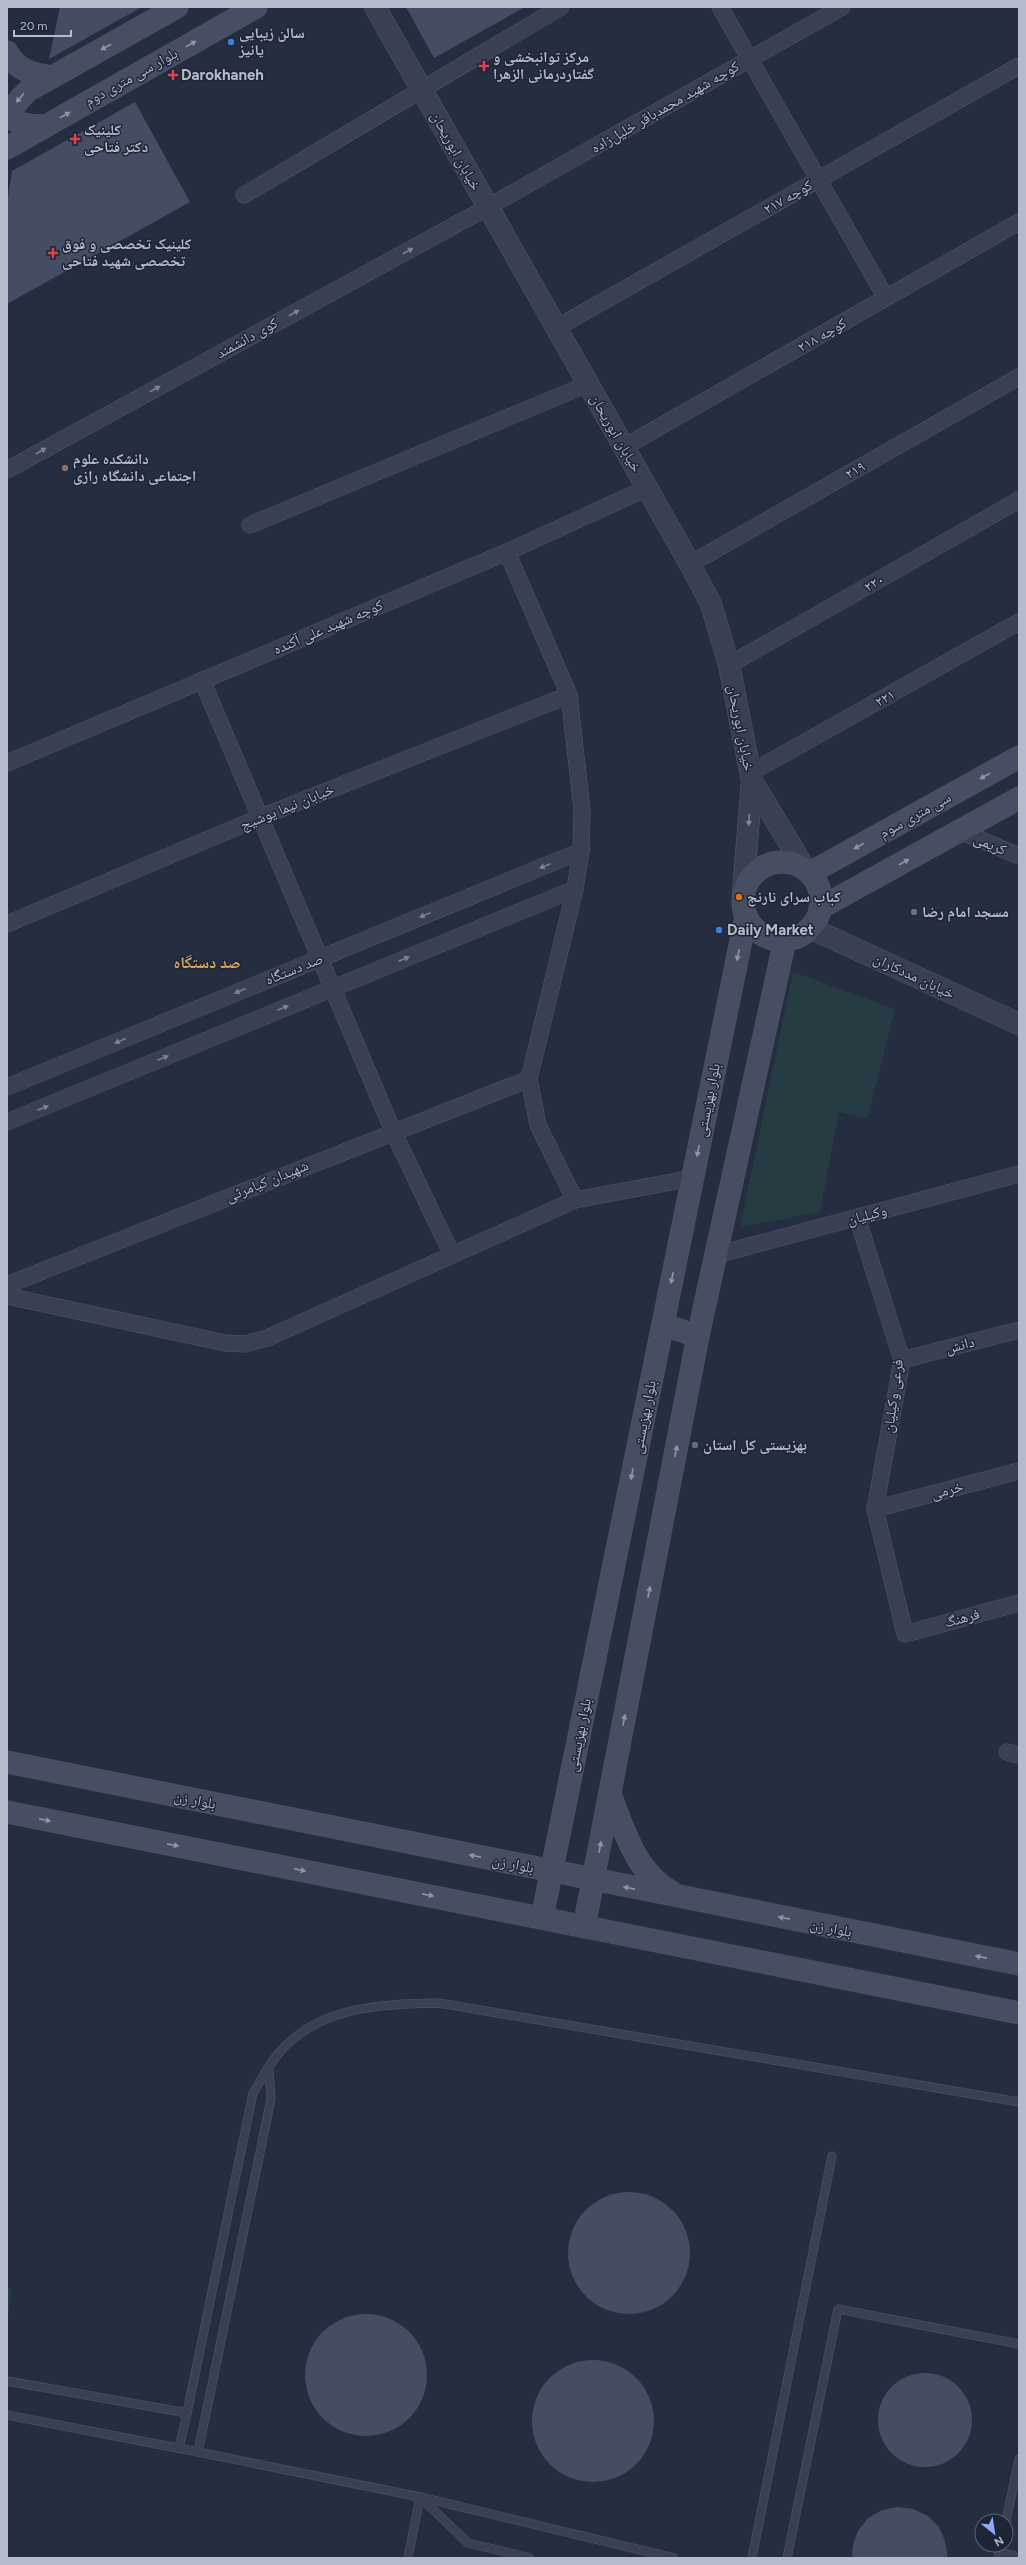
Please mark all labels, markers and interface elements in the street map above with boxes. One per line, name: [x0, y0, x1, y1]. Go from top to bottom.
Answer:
scale bar: [14, 12, 71, 38]
text: 20 m: [20, 19, 48, 33]
place label: سالن زیبایی یانیز: [238, 24, 305, 59]
marker: سالن زیبایی یانیز: [226, 37, 236, 47]
one-way arrow: [185, 40, 197, 47]
one-way arrow: [100, 43, 112, 50]
street label: بلوار سی متری دوم: [81, 44, 181, 111]
place label: مرکز توانبخشی و گفتاردرمانی الزهرا: [493, 48, 595, 83]
street label: کوچه شهید محمدباقر خلیل‌زاده: [588, 57, 743, 158]
marker: مرکز توانبخشی و گفتاردرمانی الزهرا: [478, 60, 490, 72]
place label: Darokhaneh: [181, 66, 264, 84]
marker: Darokhaneh: [168, 70, 178, 80]
one-way arrow: [16, 94, 25, 103]
street label: خیابان ابوریحان: [426, 108, 485, 194]
one-way arrow: [59, 111, 71, 118]
place label: کلینیک دکتر فتاحی: [84, 121, 148, 156]
marker: کلینیک دکتر فتاحی: [69, 133, 81, 145]
street label: کوچه ۲۱۷: [760, 176, 816, 218]
place label: کلینیک تخصصی و فوق تخصصی شهید فتاحی: [62, 235, 192, 270]
marker: کلینیک تخصصی و فوق تخصصی شهید فتاحی: [47, 247, 59, 259]
one-way arrow: [402, 247, 414, 254]
one-way arrow: [288, 310, 300, 316]
street label: کوی دانشمند: [213, 314, 281, 363]
street label: کوچه ۲۱۸: [794, 314, 850, 356]
one-way arrow: [149, 385, 161, 392]
street label: خیابان ابوریحان: [585, 391, 646, 476]
one-way arrow: [35, 448, 47, 454]
place label: دانشکده علوم اجتماعی دانشگاه رازی: [73, 450, 196, 485]
street label: ۲۱۹: [842, 457, 868, 483]
marker: دانشکده علوم اجتماعی دانشگاه رازی: [60, 463, 70, 473]
street label: ۲۲۰: [861, 570, 887, 596]
street label: کوچه شهید علی آکنده: [270, 596, 386, 659]
street label: خیابان ابوریحان: [723, 683, 758, 773]
street label: ۲۲۱: [872, 685, 898, 711]
one-way arrow: [979, 773, 991, 780]
street label: خیابان نیما یوشیج: [237, 780, 337, 835]
street label: سی متری سوم: [876, 788, 955, 843]
one-way arrow: [745, 814, 752, 826]
street label: کریمی: [970, 829, 1009, 860]
one-way arrow: [853, 843, 865, 850]
one-way arrow: [898, 859, 909, 866]
one-way arrow: [539, 863, 551, 869]
place label: کباب سرای نارنج: [747, 888, 841, 907]
marker: کباب سرای نارنج: [734, 892, 744, 902]
place label: مسجد امام رضا: [922, 903, 1009, 922]
marker: مسجد امام رضا: [909, 907, 919, 917]
one-way arrow: [418, 913, 430, 919]
place label: Daily Market: [727, 921, 814, 939]
marker: Daily Market: [714, 925, 724, 935]
street label: صد دستگاه: [262, 949, 326, 989]
one-way arrow: [734, 949, 740, 961]
street label: خیابان مددکاران: [870, 949, 958, 1004]
district label: صد دستگاه: [173, 953, 241, 972]
one-way arrow: [398, 956, 409, 962]
one-way arrow: [234, 988, 246, 995]
one-way arrow: [278, 1005, 290, 1011]
one-way arrow: [113, 1038, 125, 1044]
one-way arrow: [158, 1055, 169, 1061]
street label: بلوار بهزیستی: [692, 1062, 725, 1139]
one-way arrow: [38, 1104, 50, 1110]
one-way arrow: [695, 1145, 701, 1157]
street label: شهیدان کیامرثی: [223, 1156, 312, 1207]
street label: وکیلیان: [845, 1201, 889, 1230]
one-way arrow: [669, 1272, 675, 1284]
street label: دانش: [944, 1333, 977, 1358]
street label: فرعی وکیلیان: [879, 1358, 908, 1434]
street label: بلوار بهزیستی: [628, 1379, 661, 1456]
place label: بهزیستی کل استان: [703, 1436, 807, 1454]
marker: بهزیستی کل استان: [690, 1440, 700, 1450]
one-way arrow: [673, 1444, 679, 1457]
one-way arrow: [629, 1468, 635, 1480]
street label: خرمی: [929, 1477, 966, 1504]
one-way arrow: [646, 1586, 652, 1598]
street label: فرهنگ: [942, 1605, 982, 1631]
street label: بلوار بهزیستی: [563, 1697, 596, 1774]
one-way arrow: [622, 1713, 628, 1726]
street label: بلوار زن: [172, 1787, 218, 1814]
one-way arrow: [39, 1817, 51, 1823]
one-way arrow: [597, 1841, 603, 1853]
one-way arrow: [167, 1842, 179, 1848]
street label: بلوار زن: [490, 1851, 536, 1878]
one-way arrow: [469, 1853, 481, 1859]
one-way arrow: [294, 1868, 306, 1874]
one-way arrow: [623, 1885, 636, 1891]
one-way arrow: [422, 1893, 434, 1899]
one-way arrow: [778, 1915, 791, 1921]
street label: بلوار زن: [808, 1915, 854, 1942]
one-way arrow: [975, 1954, 987, 1960]
north arrow: [974, 2513, 1014, 2553]
text: N: [992, 2533, 1006, 2549]

